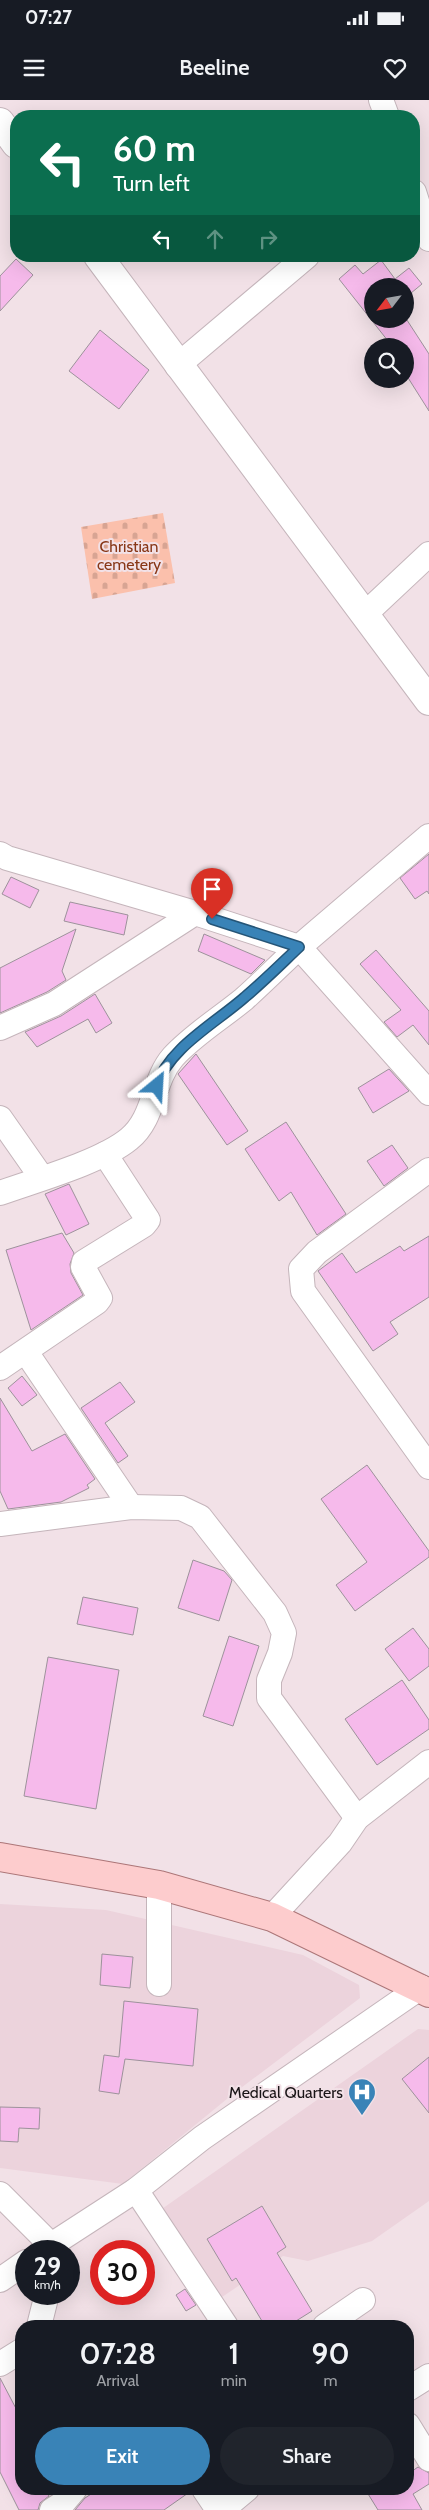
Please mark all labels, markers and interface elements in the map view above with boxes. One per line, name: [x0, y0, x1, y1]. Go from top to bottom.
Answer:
text: 07:27: [25, 6, 72, 29]
icon: menu: [20, 54, 48, 82]
text: Beeline: [179, 54, 250, 81]
icon: heart: [381, 54, 409, 82]
text: 60 m: [113, 127, 196, 170]
icon: left: [30, 130, 95, 195]
text: Turn left: [113, 170, 190, 197]
icon: left: [148, 225, 176, 253]
icon: ahead: [201, 225, 229, 253]
icon: right: [254, 225, 282, 253]
north arrow: [364, 278, 414, 328]
map controls: [364, 278, 414, 388]
button: search: [364, 338, 414, 388]
park label: Christian cemetery: [97, 537, 161, 574]
pin: [191, 868, 233, 919]
icon: arrive: [198, 875, 226, 903]
position arrow: [130, 1059, 182, 1111]
hospital icon: Medical Quarters: [347, 2077, 377, 2116]
place label: Medical Quarters: [229, 2083, 343, 2102]
speed limit sign: 30: [90, 2240, 155, 2305]
text: 29: [34, 2251, 61, 2281]
text: km/h: [34, 2277, 61, 2292]
text: 07:28: [79, 2335, 156, 2372]
text: 1: [229, 2335, 239, 2372]
text: 90: [311, 2335, 350, 2372]
text: Arrival: [97, 2371, 139, 2390]
text: min: [221, 2371, 247, 2390]
text: m: [323, 2371, 338, 2390]
button: Exit: [35, 2427, 210, 2485]
button: Share: [220, 2427, 394, 2485]

